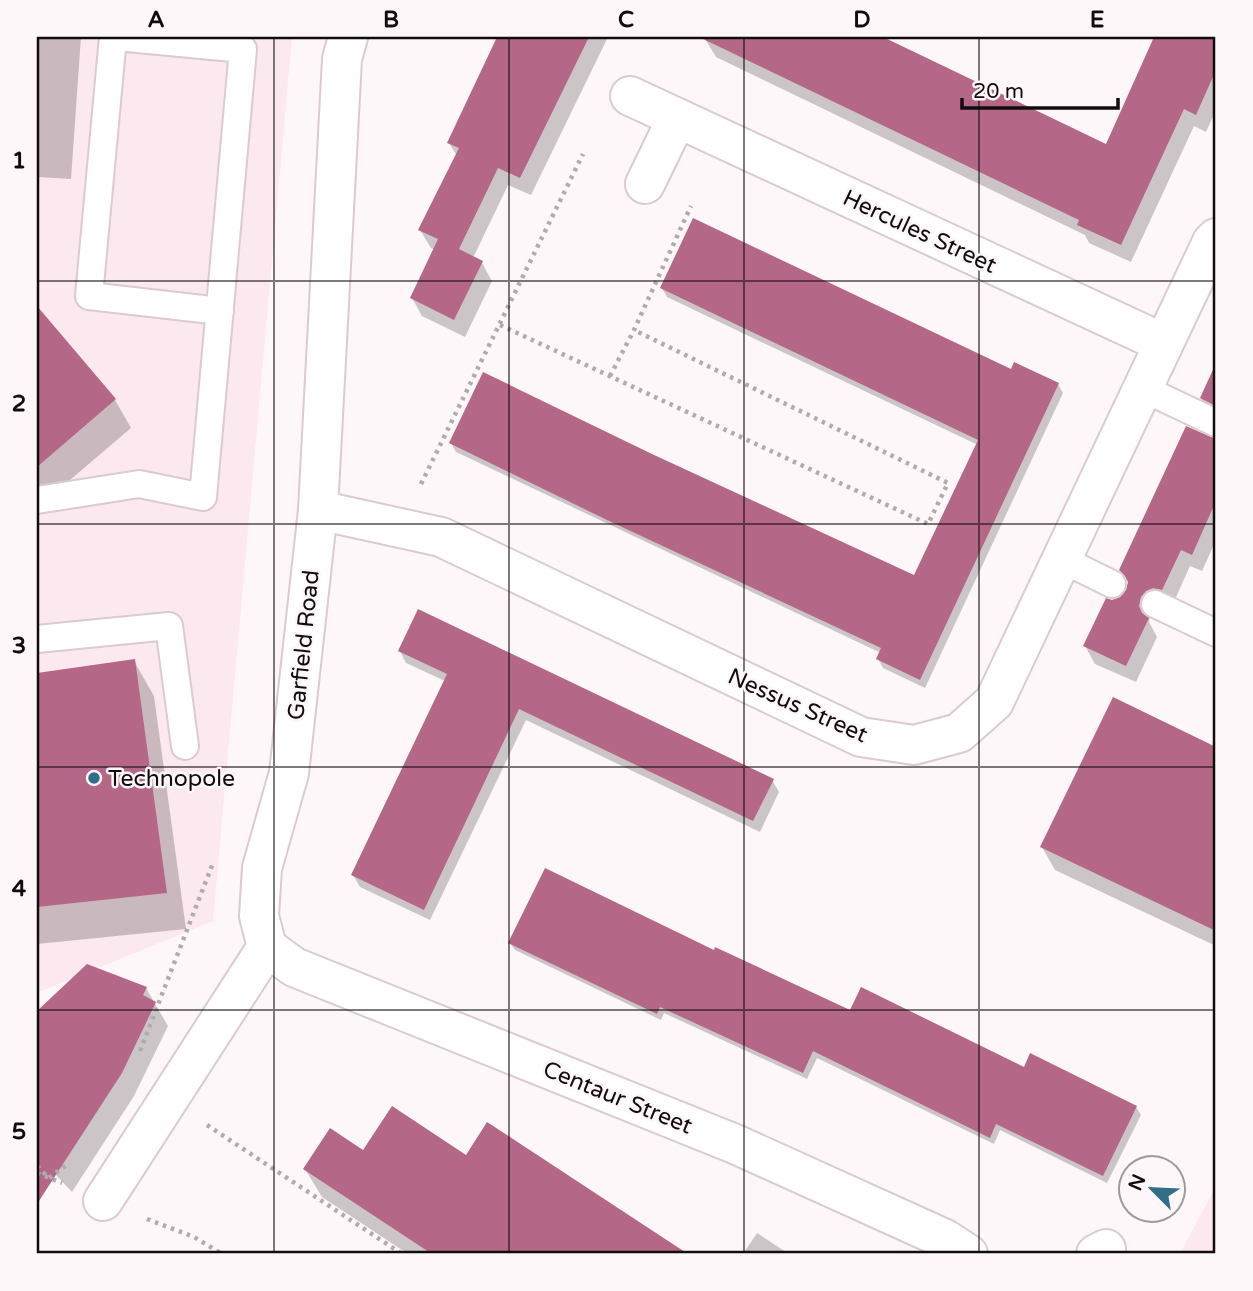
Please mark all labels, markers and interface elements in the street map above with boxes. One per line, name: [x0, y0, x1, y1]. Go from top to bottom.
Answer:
text: A: [147, 6, 165, 34]
text: B: [383, 6, 399, 34]
text: C: [618, 6, 634, 34]
text: D: [853, 6, 871, 34]
text: E: [1090, 6, 1104, 34]
scale bar: [962, 66, 1118, 110]
text: 20 m: [973, 79, 1024, 104]
text: 1: [12, 147, 26, 175]
street label: Hercules Street: [838, 184, 1001, 280]
text: 2: [12, 390, 26, 418]
street label: Garfield Road: [282, 569, 326, 722]
text: 3: [12, 632, 26, 660]
street label: Nessus Street: [723, 663, 872, 749]
place label: Technopole: [108, 765, 235, 793]
marker: Technopole: [86, 770, 102, 786]
text: 4: [12, 875, 27, 903]
street label: Centaur Street: [539, 1055, 697, 1141]
text: 5: [12, 1118, 26, 1146]
north arrow: [1116, 1154, 1186, 1224]
text: N: [1124, 1171, 1151, 1194]

